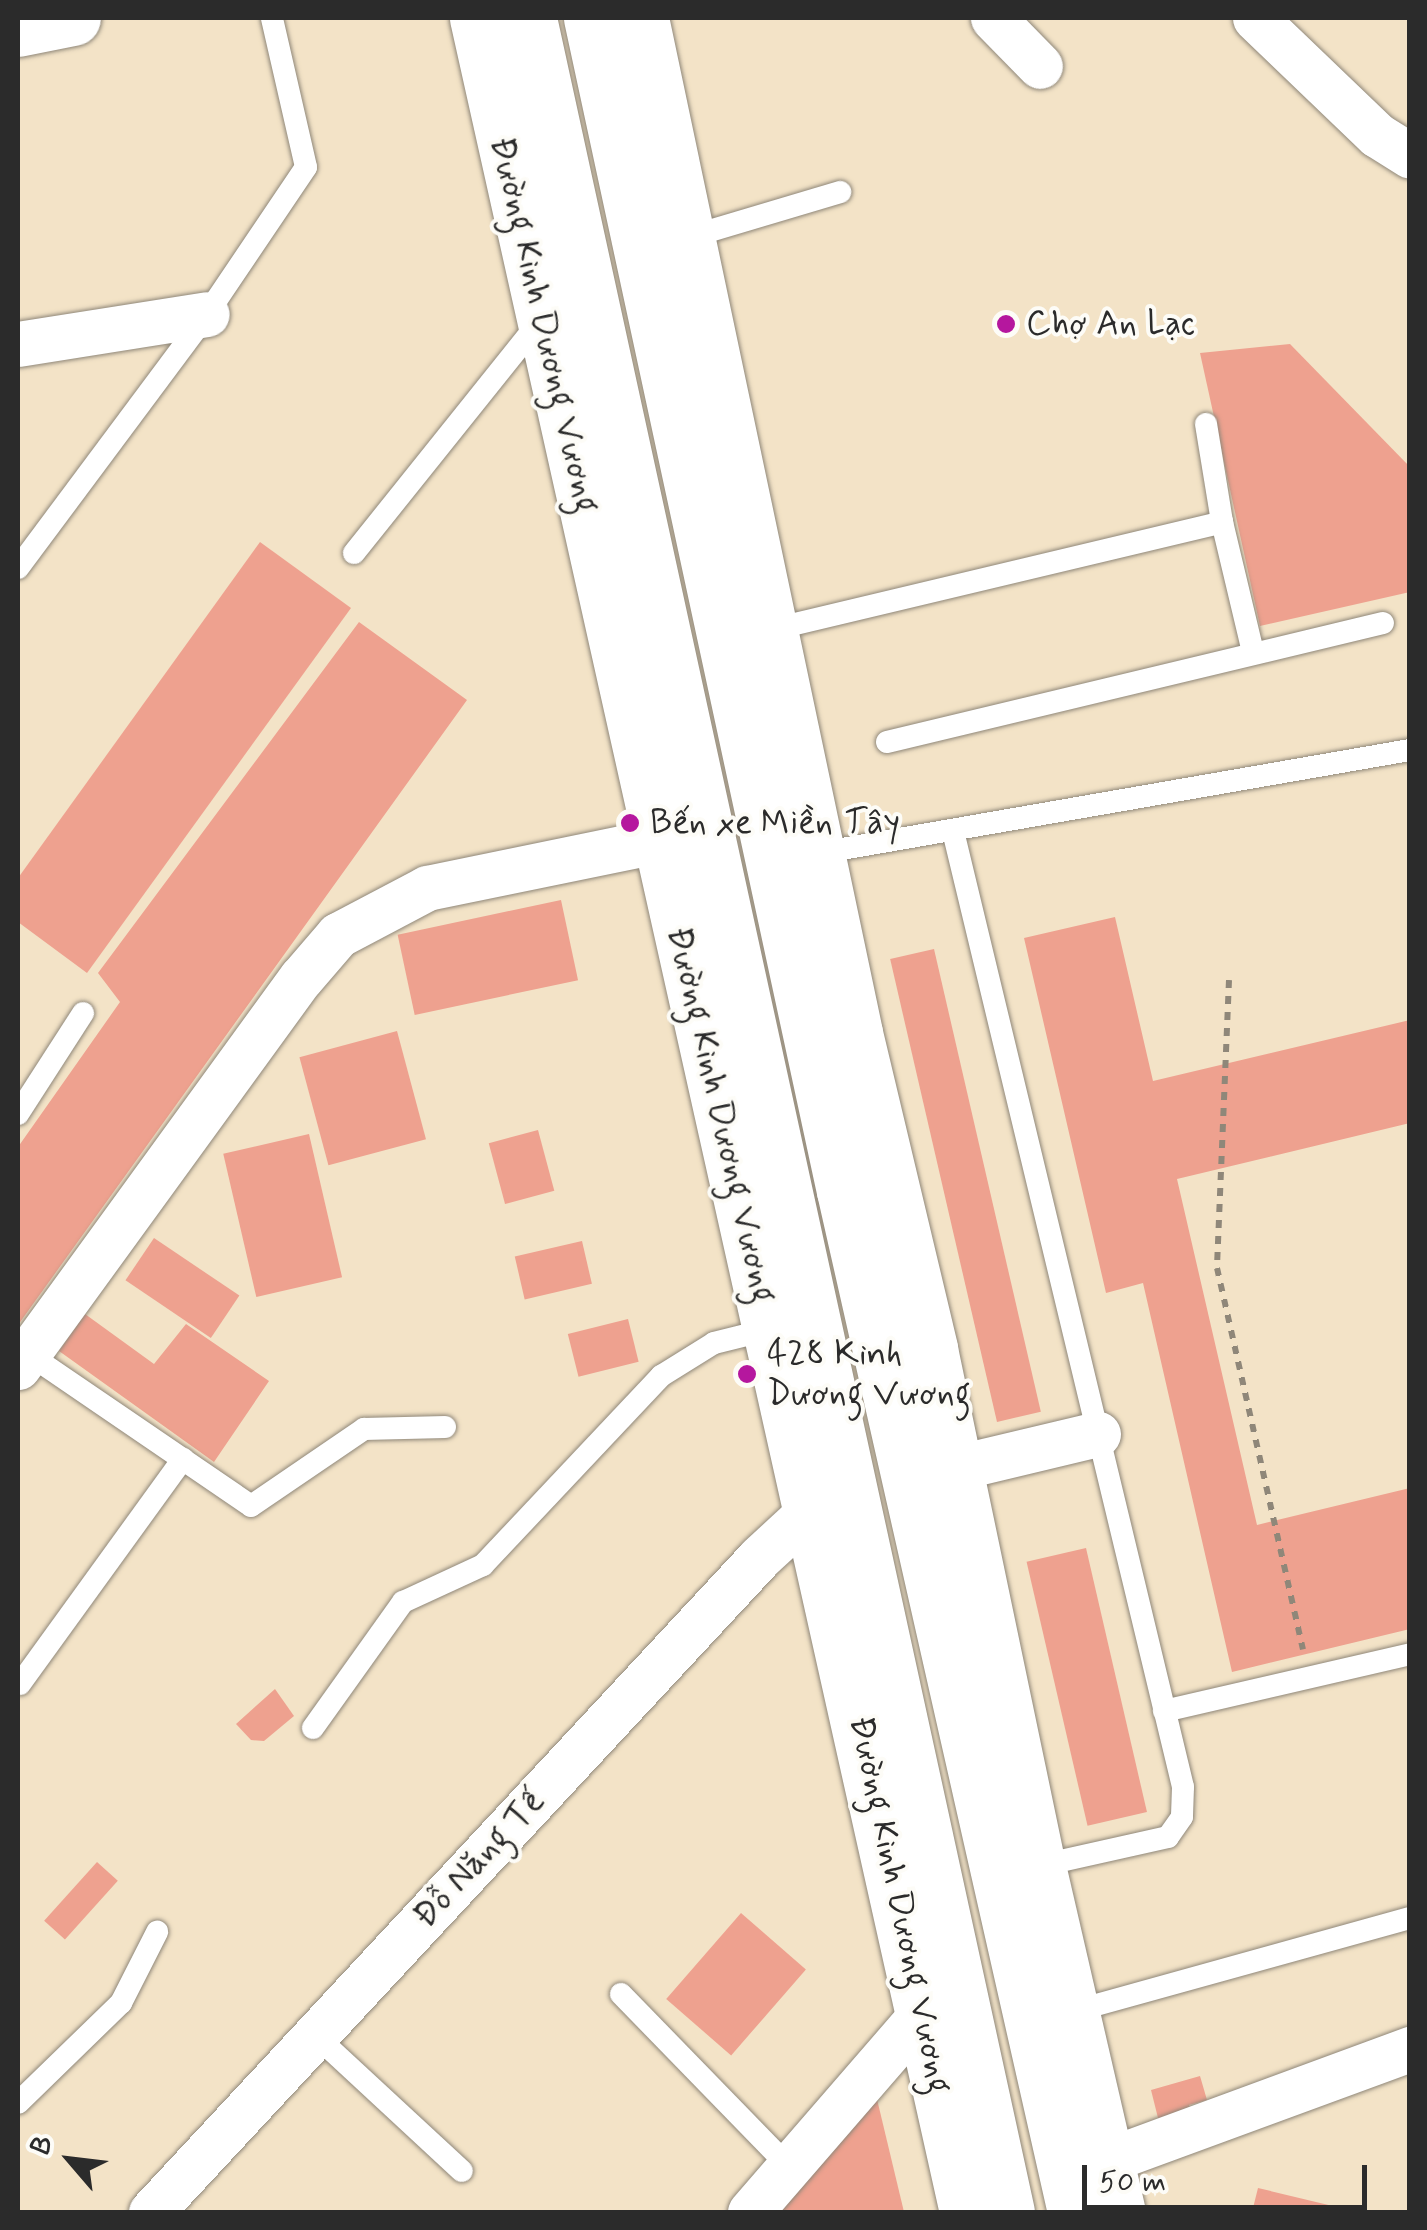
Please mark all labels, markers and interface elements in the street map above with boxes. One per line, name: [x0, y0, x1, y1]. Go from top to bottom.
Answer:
street label: Đường Kinh Dương Vương: [480, 133, 608, 517]
place label: Chợ An Lạc: [1026, 303, 1198, 345]
marker: Chợ An Lạc: [995, 313, 1017, 335]
place label: Bến xe Miền Tây: [650, 802, 899, 844]
marker: Bến xe Miền Tây: [619, 812, 641, 834]
street label: Đường Kinh Dương Vương: [657, 923, 785, 1307]
place label: 428 Kinh Dương Vương: [767, 1333, 967, 1415]
marker: 428 Kinh Dương Vương: [736, 1363, 758, 1385]
street label: Đường Kinh Dương Vương: [840, 1713, 960, 2097]
street label: Đỗ Năng Tế: [405, 1782, 553, 1936]
north arrow: [20, 2110, 120, 2210]
text: B: [23, 2129, 64, 2162]
scale bar: [1087, 2145, 1372, 2207]
text: 50 m: [1099, 2163, 1166, 2202]

